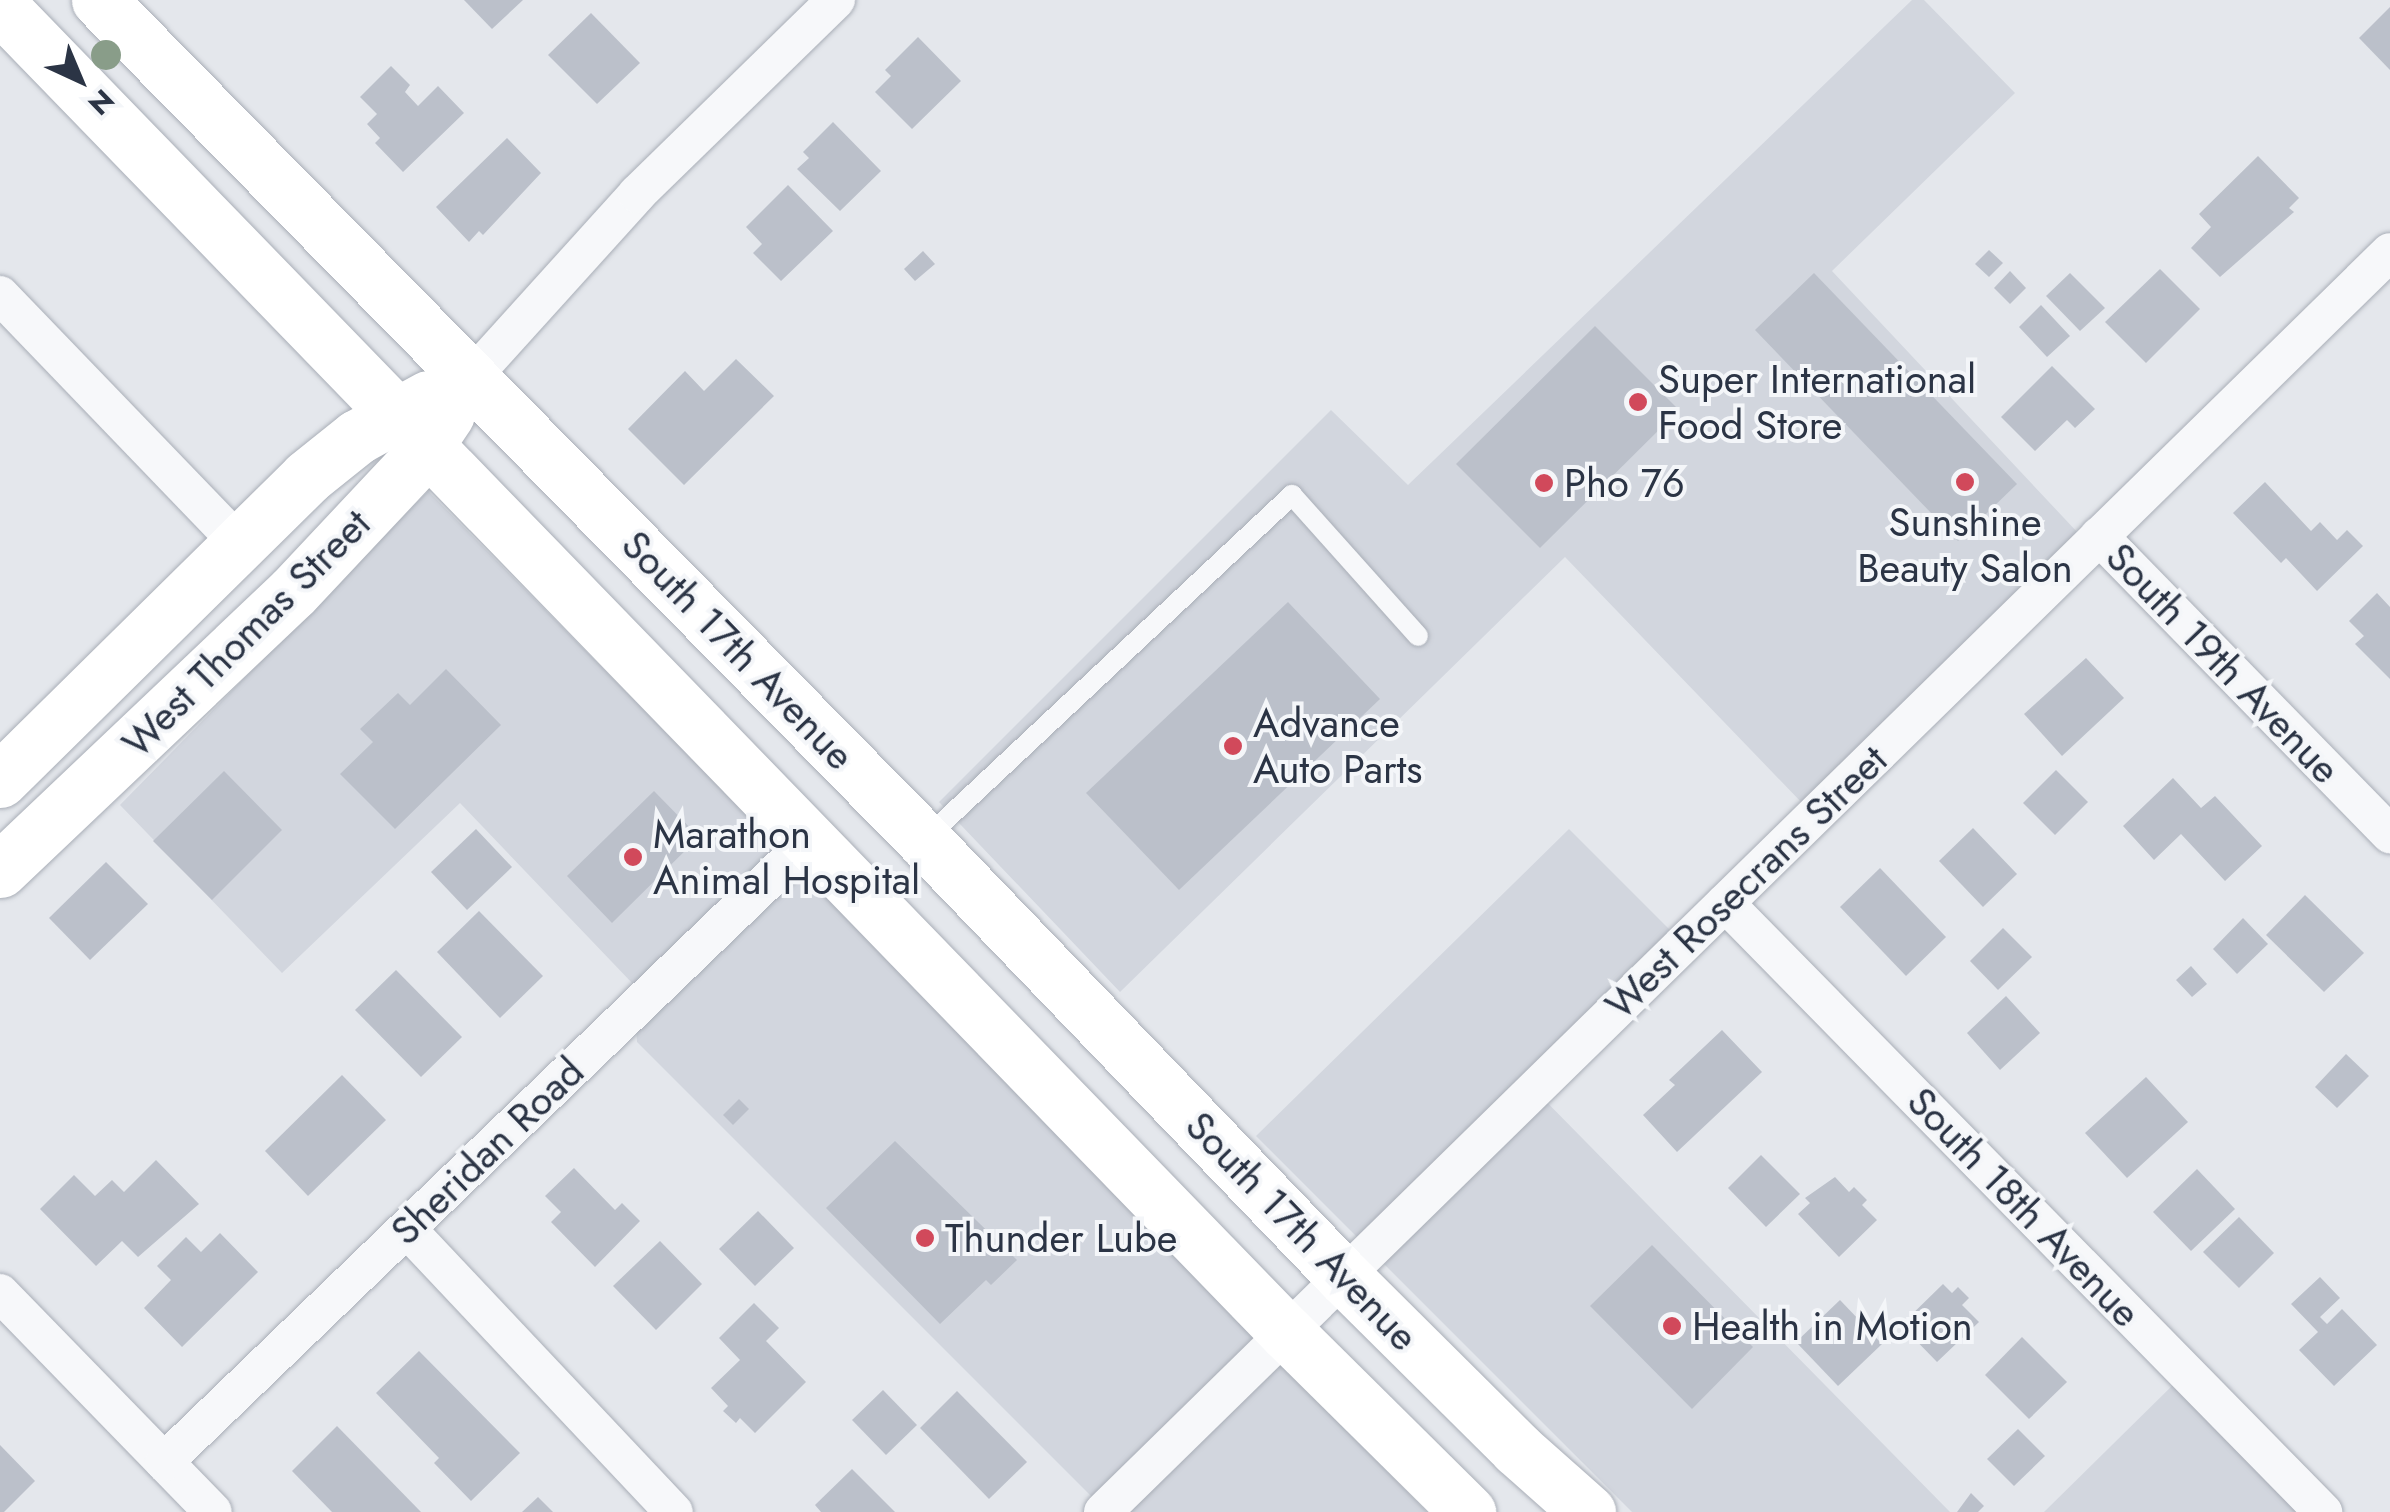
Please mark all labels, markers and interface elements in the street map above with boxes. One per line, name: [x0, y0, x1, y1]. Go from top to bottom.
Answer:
north arrow: [30, 30, 130, 130]
text: N: [79, 79, 123, 124]
place label: Super International Food Store: [1658, 355, 1976, 449]
marker: Super International Food Store: [1627, 391, 1649, 413]
place label: Pho 76: [1564, 459, 1685, 507]
marker: Sunshine Beauty Salon: [1954, 471, 1976, 493]
marker: Pho 76: [1533, 472, 1555, 494]
place label: Sunshine Beauty Salon: [1857, 498, 2073, 592]
street label: West Thomas Street: [112, 499, 380, 767]
street label: South 17th Avenue: [612, 521, 864, 779]
street label: South 19th Avenue: [2096, 533, 2350, 793]
place label: Advance Auto Parts: [1253, 699, 1422, 793]
marker: Advance Auto Parts: [1222, 735, 1244, 757]
street label: West Rosecrans Street: [1595, 735, 1897, 1029]
place label: Marathon Animal Hospital: [653, 810, 920, 904]
marker: Marathon Animal Hospital: [622, 846, 644, 868]
street label: Sheridan Road: [381, 1047, 593, 1255]
street label: South 18th Avenue: [1898, 1077, 2150, 1337]
street label: South 17th Avenue: [1176, 1102, 1428, 1360]
place label: Thunder Lube: [945, 1214, 1177, 1262]
marker: Thunder Lube: [914, 1227, 936, 1249]
place label: Health in Motion: [1692, 1302, 1973, 1350]
marker: Health in Motion: [1661, 1315, 1683, 1337]

